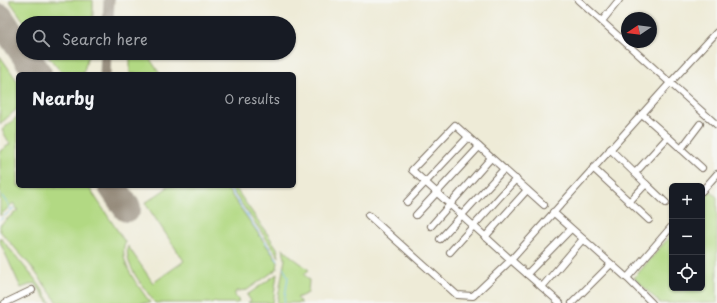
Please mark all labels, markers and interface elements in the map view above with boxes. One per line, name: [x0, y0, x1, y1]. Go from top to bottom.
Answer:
north arrow: [621, 12, 657, 48]
search box: [16, 16, 296, 60]
icon: search: [30, 27, 52, 49]
text: Search here: [62, 27, 148, 50]
text: Nearby: [32, 85, 94, 111]
text: 0 results: [225, 89, 280, 108]
map controls: [669, 183, 705, 291]
button: +: [669, 183, 705, 219]
button: −: [669, 219, 705, 255]
button: locate: [669, 255, 705, 291]

